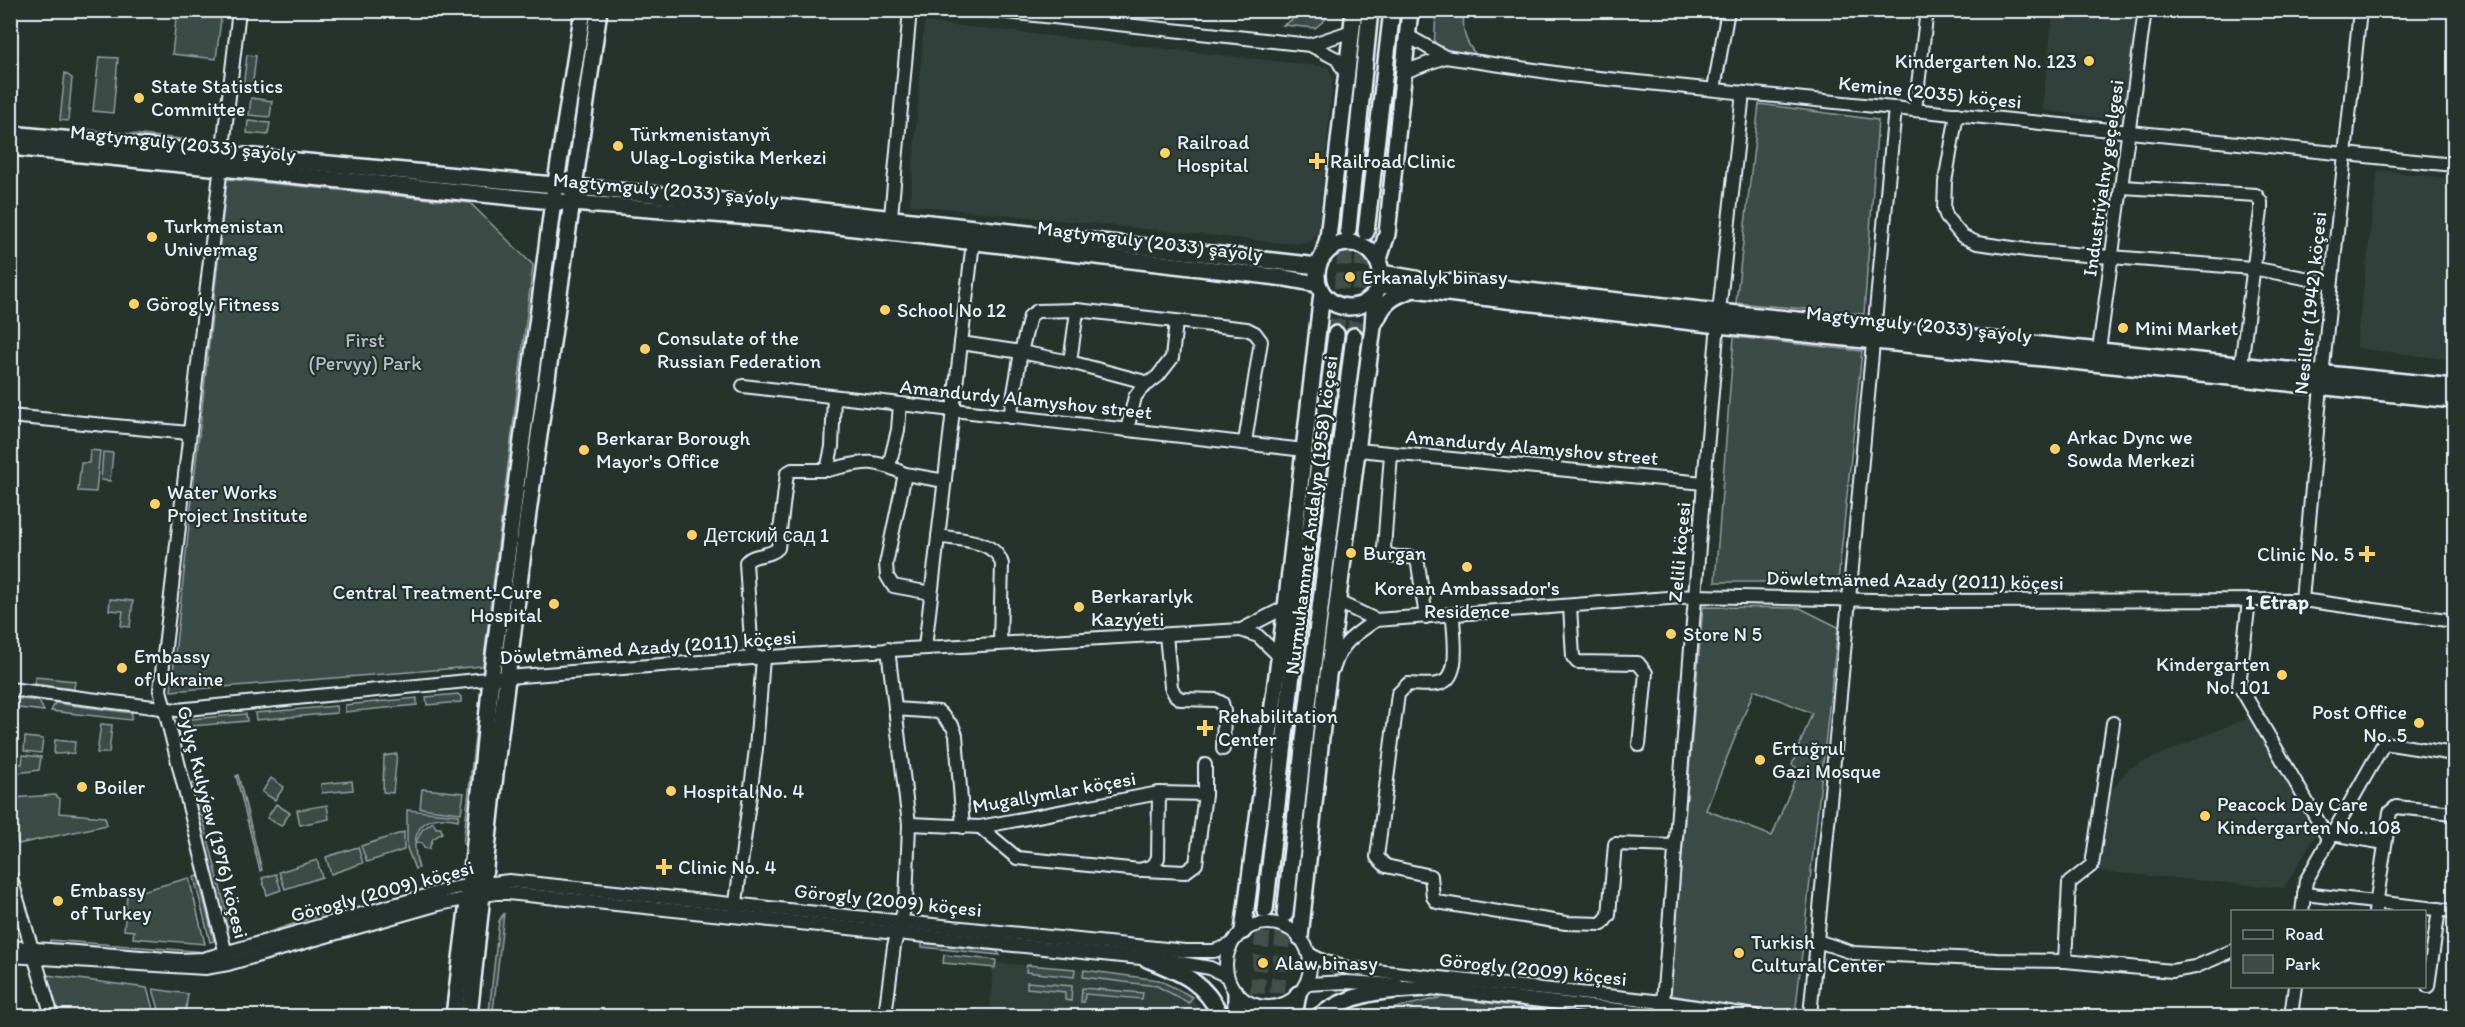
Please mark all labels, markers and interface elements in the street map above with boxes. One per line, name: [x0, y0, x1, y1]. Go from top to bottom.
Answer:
place label: Kindergarten No. 123: [1895, 49, 2077, 73]
marker: Kindergarten No. 123: [2082, 54, 2096, 68]
street label: Kemine (2035) köçesi: [1837, 70, 2023, 114]
place label: State Statistics Committee: [151, 74, 283, 121]
street label: Industriýalny geçelgesi: [2077, 78, 2129, 278]
marker: State Statistics Committee: [132, 91, 146, 105]
street label: Magtymguly (2033) şaýoly: [69, 119, 298, 167]
place label: Türkmenistanyň Ulag-Logistika Merkezi: [630, 122, 827, 169]
place label: Railroad Hospital: [1177, 130, 1249, 177]
marker: Türkmenistanyň Ulag-Logistika Merkezi: [611, 139, 625, 153]
marker: Railroad Hospital: [1158, 146, 1172, 160]
place label: Railroad Clinic: [1330, 149, 1456, 173]
marker: Railroad Clinic: [1308, 152, 1326, 170]
street label: Magtymguly (2033) şaýoly: [552, 167, 781, 211]
street label: Nesiller (1942) köçesi: [2288, 210, 2332, 396]
place label: Turkmenistan Univermag: [164, 214, 284, 261]
street label: Magtymguly (2033) şaýoly: [1036, 215, 1265, 267]
marker: Turkmenistan Univermag: [145, 230, 159, 244]
place label: Erkanalyk binasy: [1362, 265, 1508, 289]
marker: Erkanalyk binasy: [1343, 270, 1357, 284]
place label: Görogly Fitness: [146, 292, 280, 316]
marker: Görogly Fitness: [127, 297, 141, 311]
place label: School No 12: [897, 298, 1007, 322]
street label: Magtymguly (2033) şaýoly: [1805, 300, 2034, 348]
marker: School No 12: [878, 303, 892, 317]
place label: Mini Market: [2135, 316, 2238, 340]
marker: Mini Market: [2116, 321, 2130, 335]
place label: Consulate of the Russian Federation: [657, 326, 821, 373]
park label: First (Pervyy) Park: [308, 328, 422, 375]
marker: Consulate of the Russian Federation: [638, 342, 652, 356]
street label: Nurmuhammet Andalyp (1958) köçesi: [1280, 354, 1342, 676]
street label: Amandurdy Alamyshov street: [899, 374, 1153, 424]
street label: Amandurdy Alamyshov street: [1405, 424, 1659, 470]
place label: Arkac Dync we Sowda Merkezi: [2067, 425, 2195, 472]
place label: Berkarar Borough Mayor's Office: [596, 426, 750, 473]
marker: Arkac Dync we Sowda Merkezi: [2048, 442, 2062, 456]
marker: Berkarar Borough Mayor's Office: [577, 443, 591, 457]
place label: Water Works Project Institute: [167, 480, 308, 527]
marker: Water Works Project Institute: [148, 497, 162, 511]
street label: Zelili köçesi: [1663, 501, 1695, 603]
place label: Детский сад 1: [704, 523, 829, 547]
marker: Детский сад 1: [685, 528, 699, 542]
place label: Burgan: [1363, 541, 1426, 565]
place label: Clinic No. 5: [2257, 542, 2354, 566]
marker: Clinic No. 5: [2358, 545, 2376, 563]
marker: Burgan: [1344, 546, 1358, 560]
marker: Korean Ambassador's Residence: [1460, 560, 1474, 574]
street label: Döwletmämed Azady (2011) köçesi: [1766, 565, 2064, 595]
place label: Korean Ambassador's Residence: [1374, 576, 1560, 623]
place label: Central Treatment-Cure Hospital: [333, 580, 542, 627]
place label: Berkararlyk Kazyýeti: [1091, 584, 1194, 631]
district label: 1 Etrap: [2245, 589, 2309, 615]
marker: Central Treatment-Cure Hospital: [547, 597, 561, 611]
marker: Berkararlyk Kazyýeti: [1072, 600, 1086, 614]
place label: Store N 5: [1683, 622, 1762, 646]
street label: Döwletmämed Azady (2011) köçesi: [499, 625, 797, 669]
marker: Store N 5: [1664, 627, 1678, 641]
place label: Embassy of Ukraine: [134, 644, 223, 691]
place label: Kindergarten No. 101: [2156, 652, 2270, 699]
marker: Embassy of Ukraine: [115, 661, 129, 675]
marker: Kindergarten No. 101: [2275, 668, 2289, 682]
place label: Post Office No. 5: [2312, 700, 2407, 747]
street label: Gylyç Kulyýew (1976) köçesi: [172, 703, 254, 941]
place label: Rehabilitation Center: [1218, 704, 1338, 751]
marker: Post Office No. 5: [2412, 716, 2426, 730]
marker: Rehabilitation Center: [1196, 719, 1214, 737]
place label: Ertuğrul Gazi Mosque: [1772, 736, 1881, 783]
marker: Ertuğrul Gazi Mosque: [1753, 753, 1767, 767]
street label: Mugallymlar köçesi: [970, 766, 1138, 818]
place label: Boiler: [94, 775, 146, 799]
place label: Hospital No. 4: [683, 779, 804, 803]
marker: Boiler: [75, 780, 89, 794]
marker: Hospital No. 4: [664, 784, 678, 798]
place label: Peacock Day Care Kindergarten No. 108: [2217, 792, 2401, 839]
marker: Peacock Day Care Kindergarten No. 108: [2198, 809, 2212, 823]
street label: Görogly (2009) köçesi: [288, 855, 476, 927]
place label: Clinic No. 4: [678, 855, 776, 879]
marker: Clinic No. 4: [655, 858, 673, 876]
place label: Embassy of Turkey: [70, 878, 152, 925]
street label: Görogly (2009) köçesi: [793, 878, 983, 922]
marker: Embassy of Turkey: [51, 894, 65, 908]
legend: [2231, 910, 2426, 988]
text: Road: [2285, 923, 2324, 945]
place label: Turkish Cultural Center: [1751, 930, 1885, 977]
marker: Turkish Cultural Center: [1732, 946, 1746, 960]
street label: Görogly (2009) köçesi: [1438, 947, 1628, 991]
place label: Alaw binasy: [1275, 951, 1378, 975]
text: Park: [2285, 953, 2320, 975]
marker: Alaw binasy: [1256, 956, 1270, 970]

